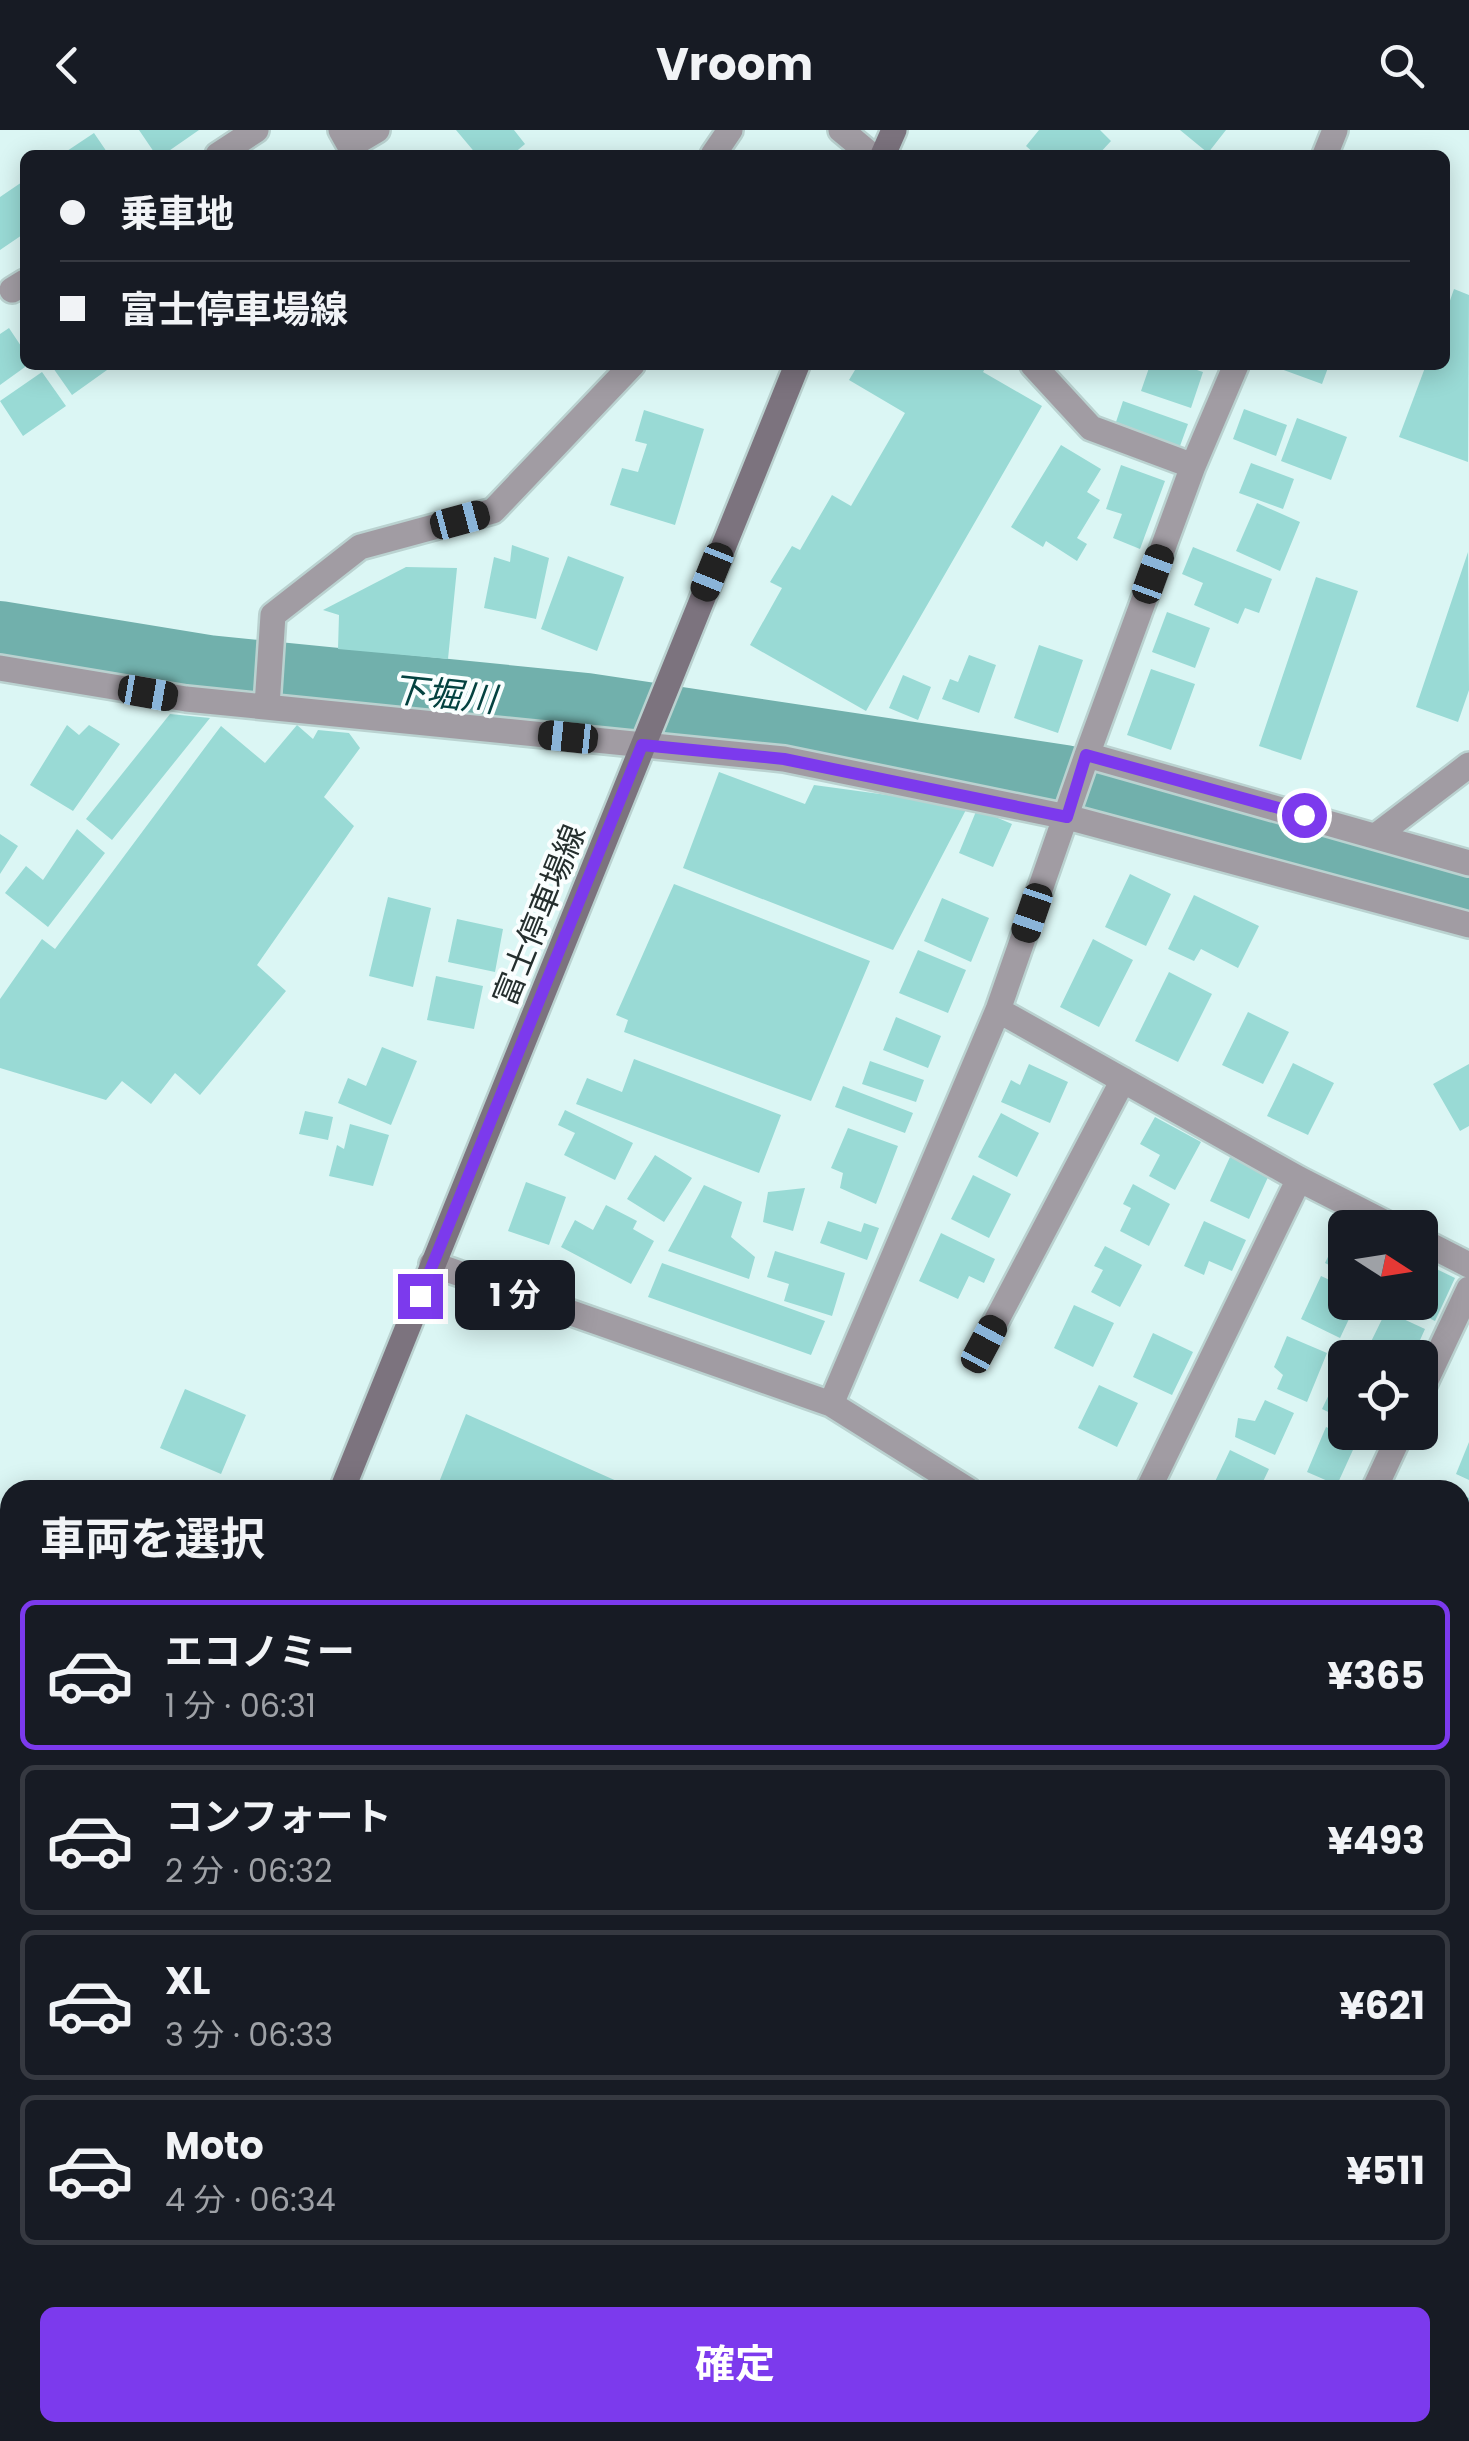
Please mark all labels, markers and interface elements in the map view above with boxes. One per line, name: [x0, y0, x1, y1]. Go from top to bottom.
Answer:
text: Vroom: [656, 33, 813, 96]
icon: back: [40, 38, 95, 93]
icon: search: [1374, 38, 1429, 93]
text: 乗車地: [120, 187, 234, 240]
text: 富士停車場線: [120, 283, 348, 336]
car: [427, 498, 493, 542]
car: [687, 539, 737, 605]
car: [1129, 541, 1177, 607]
water label: 下堀川: [389, 664, 503, 724]
car: [116, 673, 180, 713]
car: [537, 719, 599, 755]
route start: [1282, 793, 1327, 838]
street label: 富士停車場線: [482, 818, 596, 1012]
car: [1008, 880, 1056, 946]
north arrow: [1328, 1210, 1438, 1320]
map controls: [1328, 1210, 1438, 1450]
callout: 1 分: [455, 1261, 575, 1331]
text: 1 分: [490, 1272, 540, 1317]
route end: [398, 1274, 443, 1319]
car: [957, 1310, 1011, 1378]
button: locate: [1328, 1340, 1438, 1450]
text: 車両を選択: [40, 1508, 265, 1571]
text: エコノミー: [165, 1625, 355, 1678]
icon: car: [45, 1630, 135, 1720]
text: ¥365: [1328, 1649, 1425, 1702]
text: 1 分 · 06:31: [165, 1683, 316, 1728]
text: コンフォート: [165, 1790, 392, 1843]
icon: car: [45, 1795, 135, 1885]
text: ¥493: [1327, 1814, 1425, 1867]
text: 2 分 · 06:32: [165, 1848, 332, 1893]
text: XL: [165, 1954, 210, 2007]
icon: car: [45, 1960, 135, 2050]
text: ¥621: [1339, 1979, 1425, 2032]
text: 3 分 · 06:33: [165, 2012, 333, 2057]
text: Moto: [165, 2119, 264, 2172]
icon: car: [45, 2125, 135, 2215]
text: ¥511: [1346, 2144, 1425, 2197]
text: 4 分 · 06:34: [165, 2177, 336, 2222]
button: 確定: [40, 2307, 1430, 2422]

